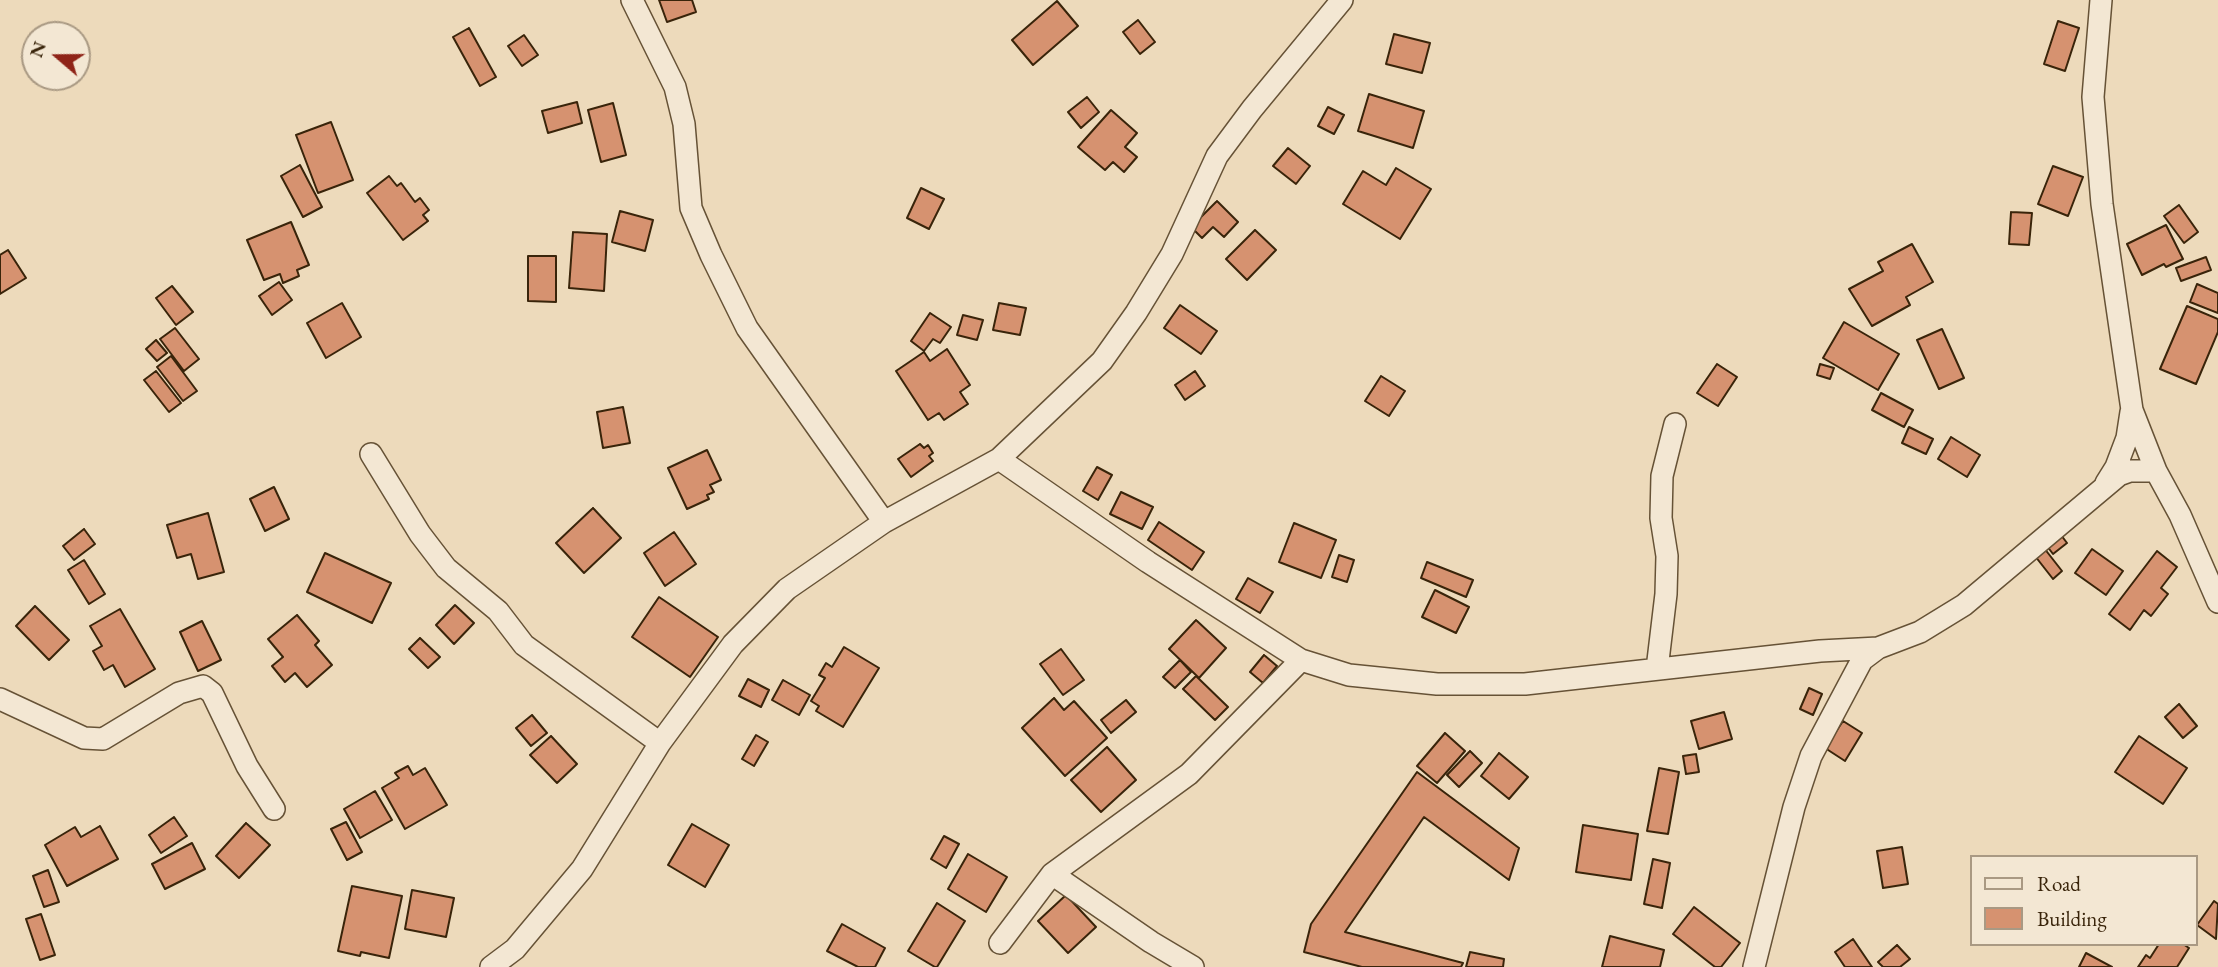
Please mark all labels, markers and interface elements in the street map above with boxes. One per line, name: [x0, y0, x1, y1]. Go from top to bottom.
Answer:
north arrow: [21, 21, 91, 91]
text: N: [23, 38, 52, 61]
legend: [1969, 855, 2197, 946]
text: Road: [2037, 870, 2081, 897]
text: Building: [2037, 905, 2107, 932]

